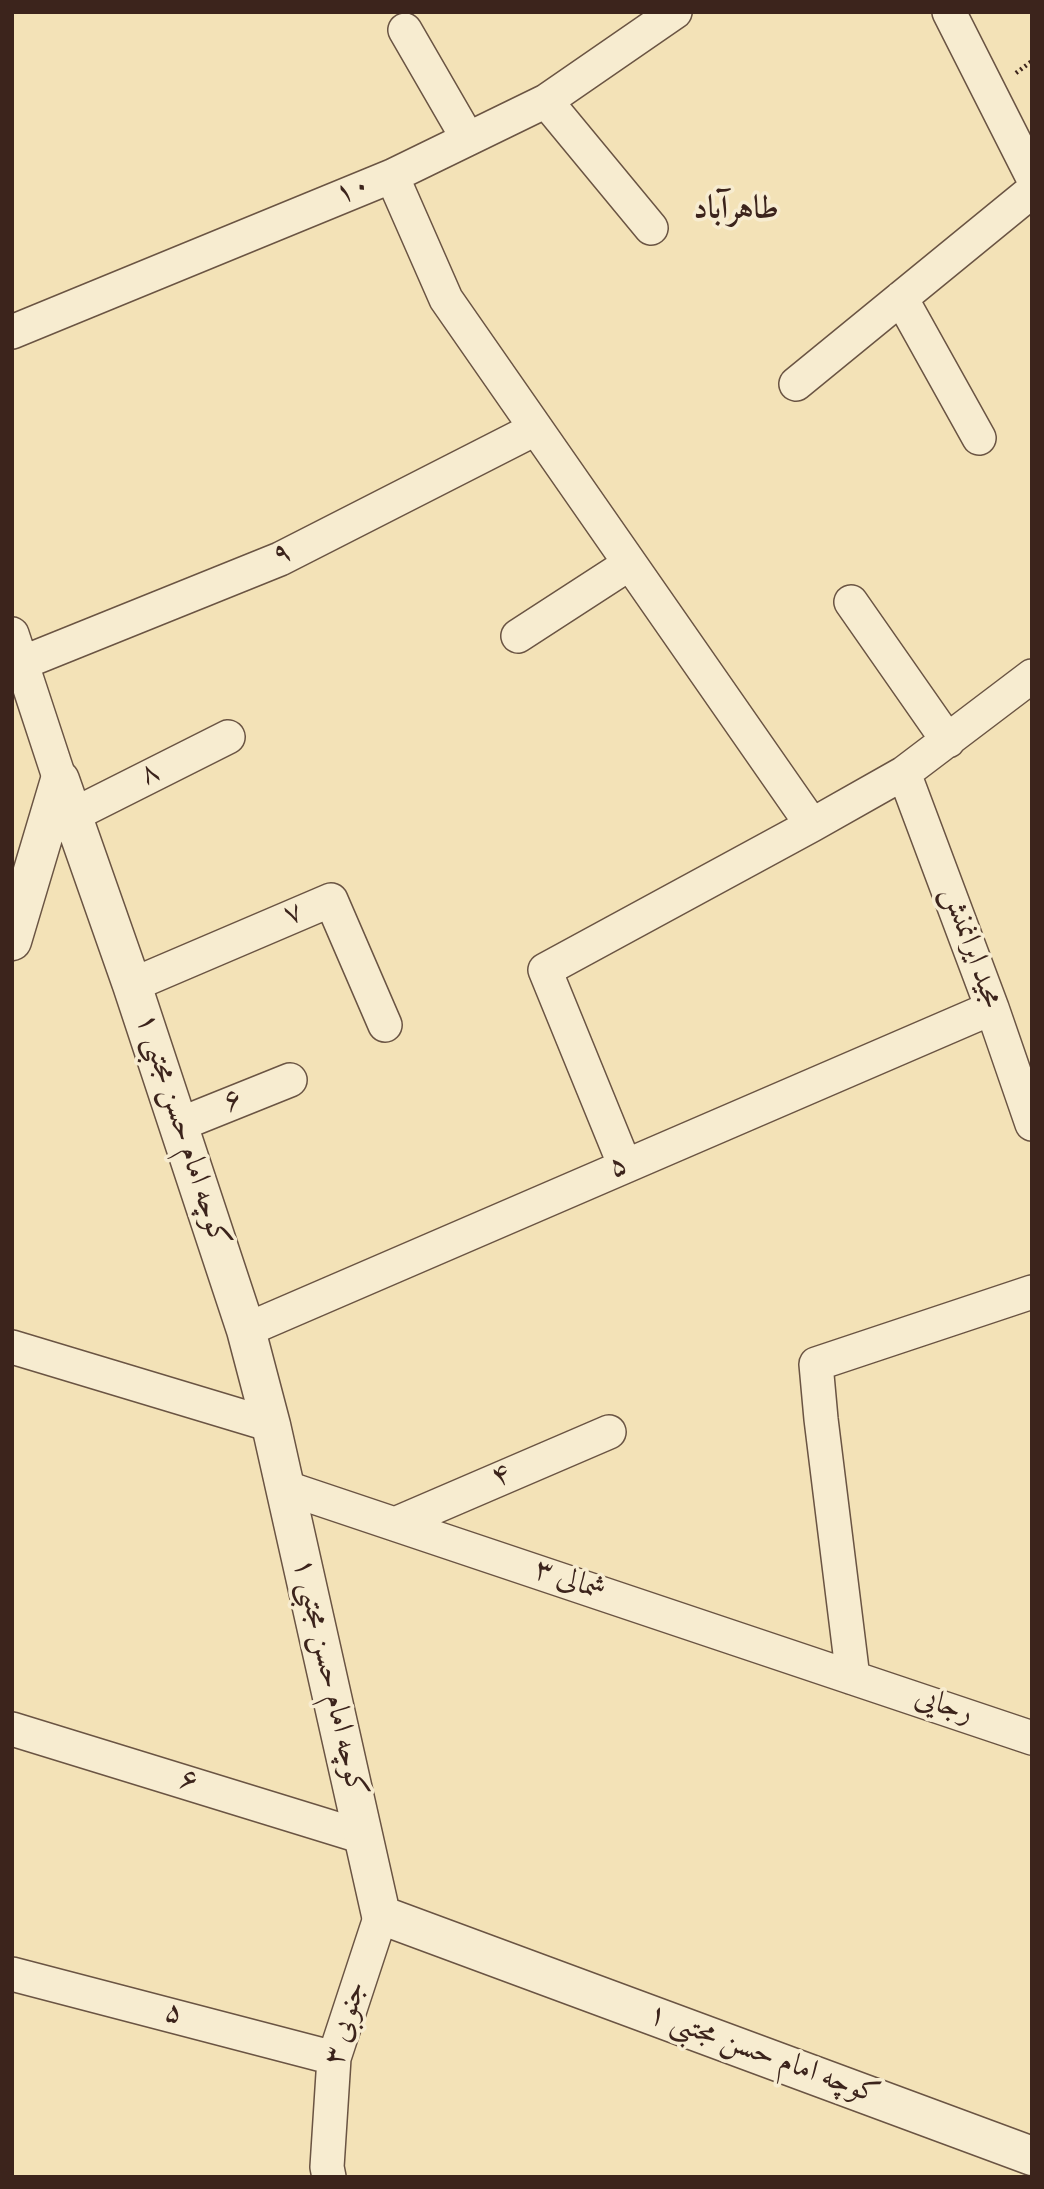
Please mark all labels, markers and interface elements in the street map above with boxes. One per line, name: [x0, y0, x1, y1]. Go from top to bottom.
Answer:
street label: ۱۰: [331, 169, 377, 215]
district label: طاهرآباد: [693, 194, 779, 232]
street label: ۹: [267, 536, 299, 576]
street label: ۸: [135, 756, 167, 796]
street label: مجید ایرانمنش: [931, 883, 1007, 1013]
street label: ۷: [279, 896, 309, 936]
street label: کوچه امام حسن مجتبی ۱: [125, 1009, 235, 1253]
street label: ۶: [219, 1083, 249, 1123]
street label: ۵: [604, 1149, 634, 1189]
street label: ۴: [487, 1458, 517, 1498]
street label: ۳ شمالی: [528, 1554, 610, 1612]
street label: کوچه امام حسن مجتبی ۱: [282, 1555, 372, 1801]
street label: رجایی: [909, 1682, 977, 1734]
street label: ۶: [174, 1763, 202, 1803]
street label: ۳ جنوبی: [319, 1978, 377, 2070]
street label: ۵: [160, 1996, 186, 2036]
street label: کوچه امام حسن مجتبی ۱: [642, 1998, 884, 2116]

